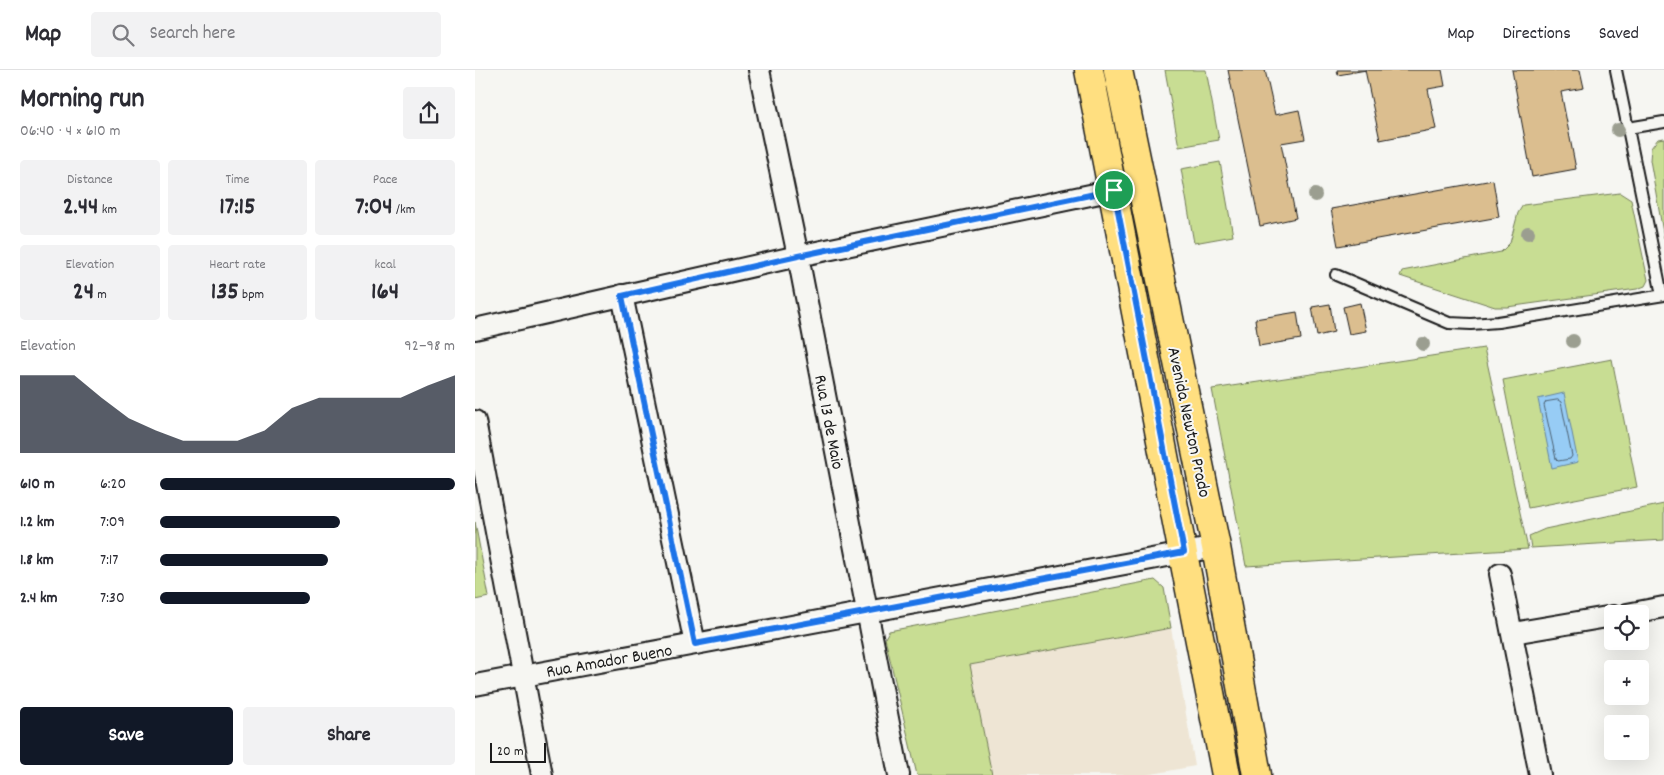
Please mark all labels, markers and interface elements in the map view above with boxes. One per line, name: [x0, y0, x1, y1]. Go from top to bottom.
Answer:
search box: [91, 12, 441, 57]
text: Map: [25, 18, 61, 52]
icon: search: [109, 21, 137, 49]
text: Search here: [149, 21, 235, 48]
text: Map: [1447, 22, 1474, 47]
text: Directions: [1502, 22, 1571, 47]
text: Saved: [1599, 22, 1639, 47]
text: Morning run: [20, 81, 144, 121]
button: share: [403, 87, 455, 139]
text: 06:40 · 4 × 610 m: [20, 120, 121, 143]
pin: [1093, 169, 1135, 211]
text: Distance: [67, 170, 113, 190]
text: Time: [226, 170, 249, 190]
text: Pace: [373, 170, 398, 190]
icon: arrive: [1100, 176, 1128, 204]
text: 2.44: [63, 190, 98, 226]
text: 17:15: [219, 190, 256, 226]
text: 7:04: [355, 190, 393, 226]
text: km: [98, 200, 117, 220]
text: /km: [393, 200, 415, 220]
text: Elevation: [65, 255, 114, 275]
text: Heart rate: [209, 255, 266, 275]
text: kcal: [375, 255, 396, 275]
text: 24: [73, 275, 94, 311]
text: 135: [211, 275, 239, 311]
text: 164: [371, 275, 399, 311]
text: m: [94, 285, 107, 305]
text: bpm: [239, 285, 264, 305]
text: Elevation: [20, 335, 76, 358]
text: 92–98 m: [404, 335, 455, 358]
street label: Avenida Newton Prado: [1159, 345, 1216, 500]
street label: Rua 13 de Maio: [806, 373, 849, 472]
text: 610 m: [20, 473, 55, 496]
text: 6:20: [100, 473, 126, 496]
text: 1.2 km: [20, 511, 54, 534]
text: 7:09: [100, 511, 125, 534]
text: 1.8 km: [20, 549, 54, 572]
text: 7:17: [100, 549, 118, 572]
text: 2.4 km: [20, 587, 58, 610]
text: 7:30: [100, 587, 125, 610]
map controls: [1604, 605, 1649, 760]
button: locate: [1604, 605, 1649, 650]
street label: Rua Amador Bueno: [544, 639, 674, 686]
button: +: [1604, 660, 1649, 705]
button: Save: [20, 707, 233, 765]
button: Share: [243, 707, 455, 765]
button: −: [1604, 715, 1649, 760]
scale bar: [490, 740, 546, 763]
text: 20 m: [497, 742, 524, 762]

